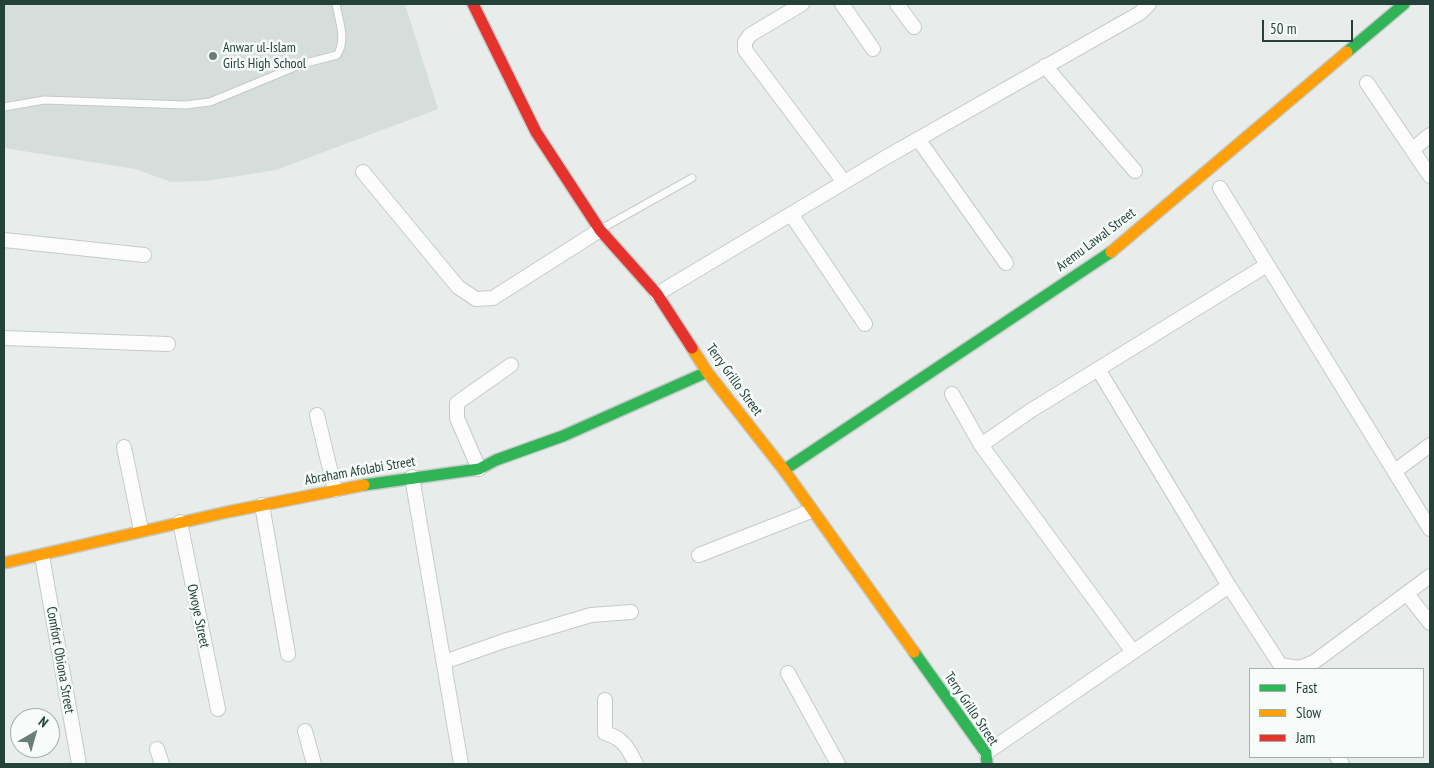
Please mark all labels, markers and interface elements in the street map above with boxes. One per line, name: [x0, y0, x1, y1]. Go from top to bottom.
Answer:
scale bar: [1264, 10, 1355, 42]
text: 50 m: [1270, 19, 1296, 38]
place label: Anwar ul-Islam Girls High School: [223, 40, 306, 72]
marker: Anwar ul-Islam Girls High School: [207, 50, 219, 62]
street label: Aremu Lawal Street: [1053, 205, 1139, 275]
street label: Terry Grillo Street: [702, 341, 766, 419]
street label: Abraham Afolabi Street: [303, 453, 417, 489]
street label: Owoye Street: [183, 583, 213, 649]
street label: Comfort Obiona Street: [42, 605, 78, 715]
legend: [1249, 668, 1424, 758]
street label: Terry Grillo Street: [940, 669, 1002, 749]
text: Fast: [1296, 678, 1317, 697]
text: Slow: [1296, 703, 1321, 722]
north arrow: [10, 708, 60, 758]
text: N: [35, 713, 52, 731]
text: Jam: [1296, 728, 1315, 747]

